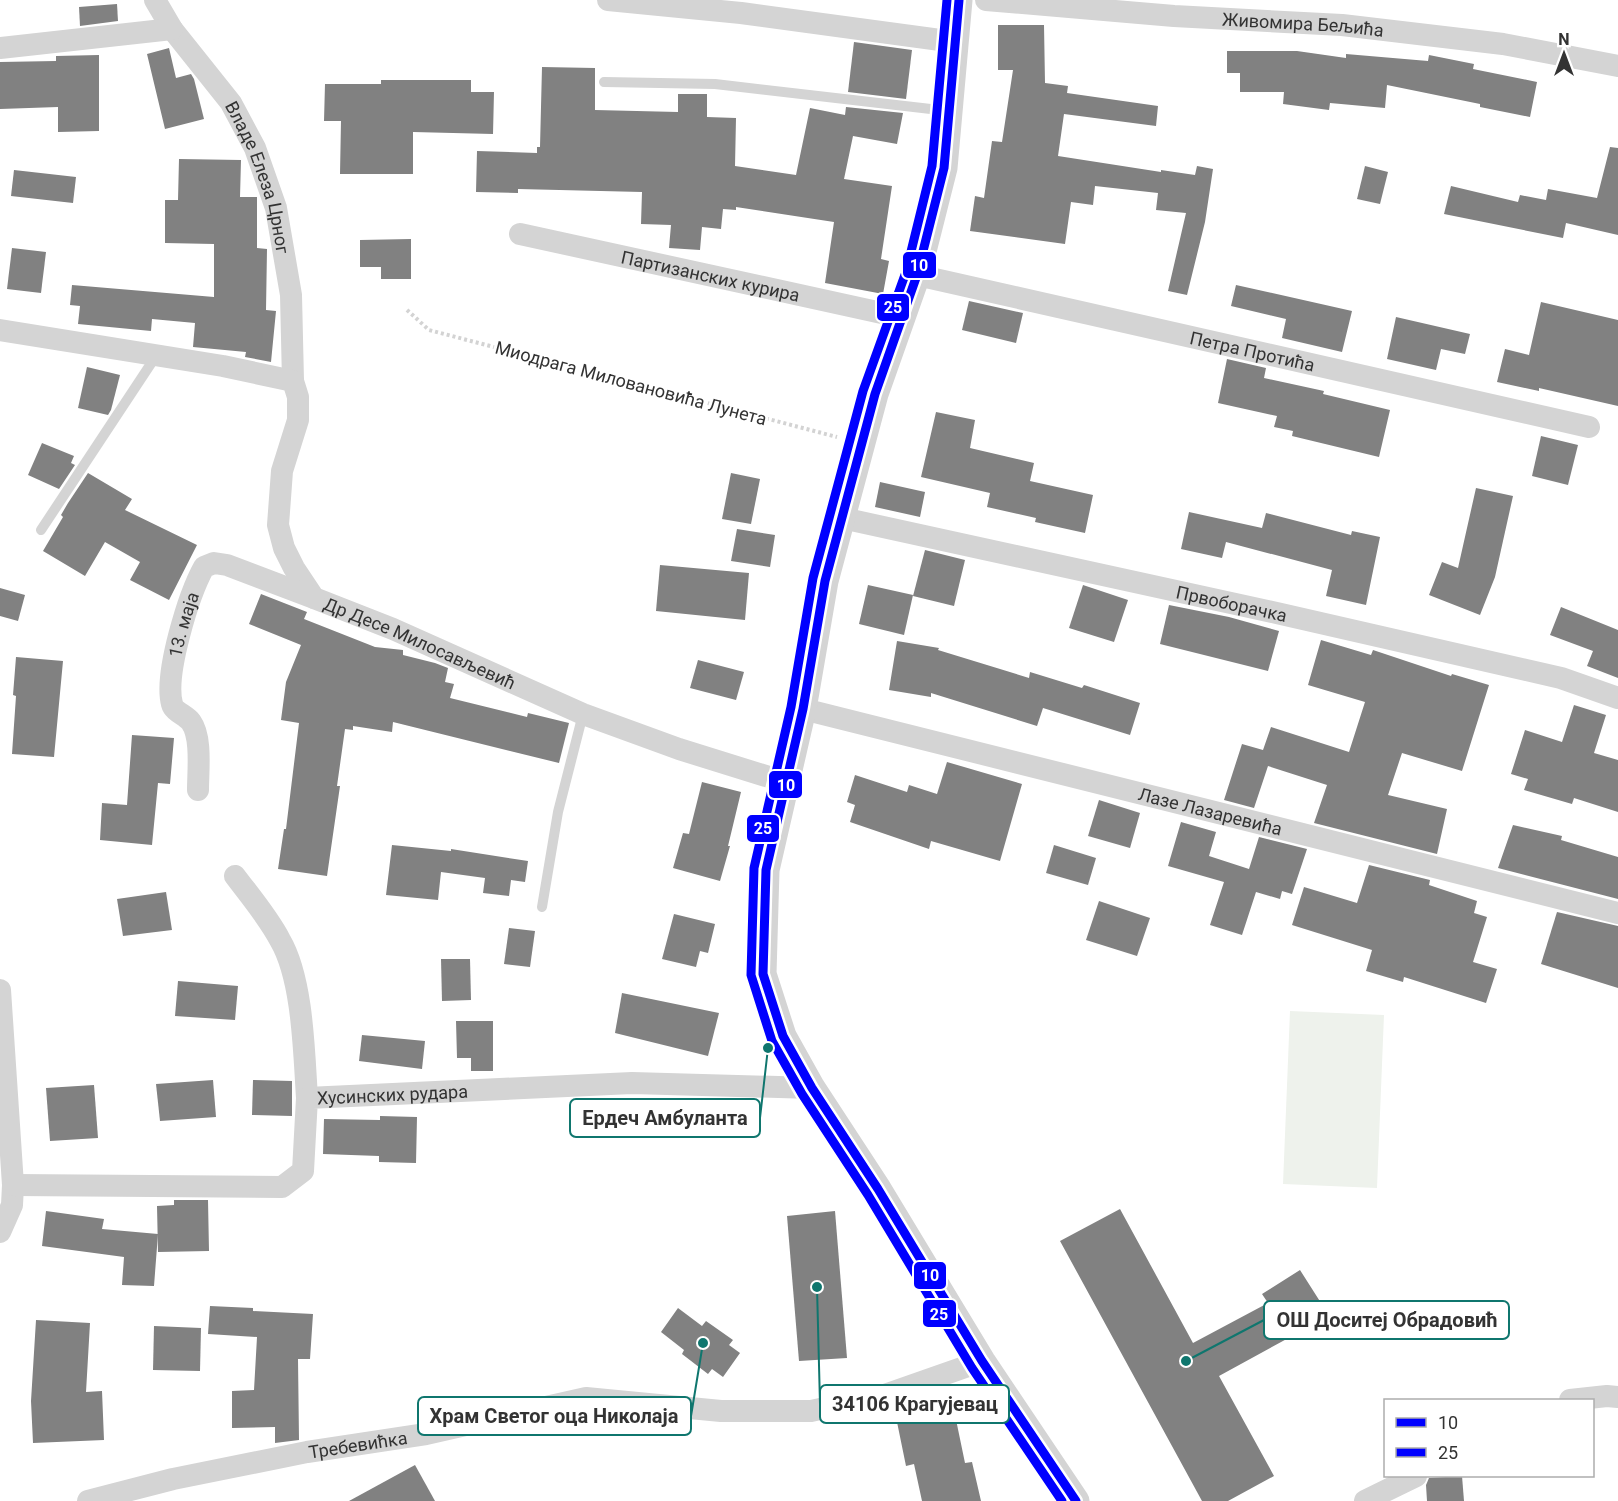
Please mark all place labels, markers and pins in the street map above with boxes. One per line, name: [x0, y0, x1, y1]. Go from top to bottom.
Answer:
callout: Ердеч Амбуланта: [570, 1099, 760, 1137]
callout: ОШ Доситеј Обрадовић: [1264, 1301, 1509, 1339]
callout: 34106 Крагујевац: [820, 1385, 1009, 1423]
callout: Храм Светог оца Николаја: [418, 1397, 691, 1435]

